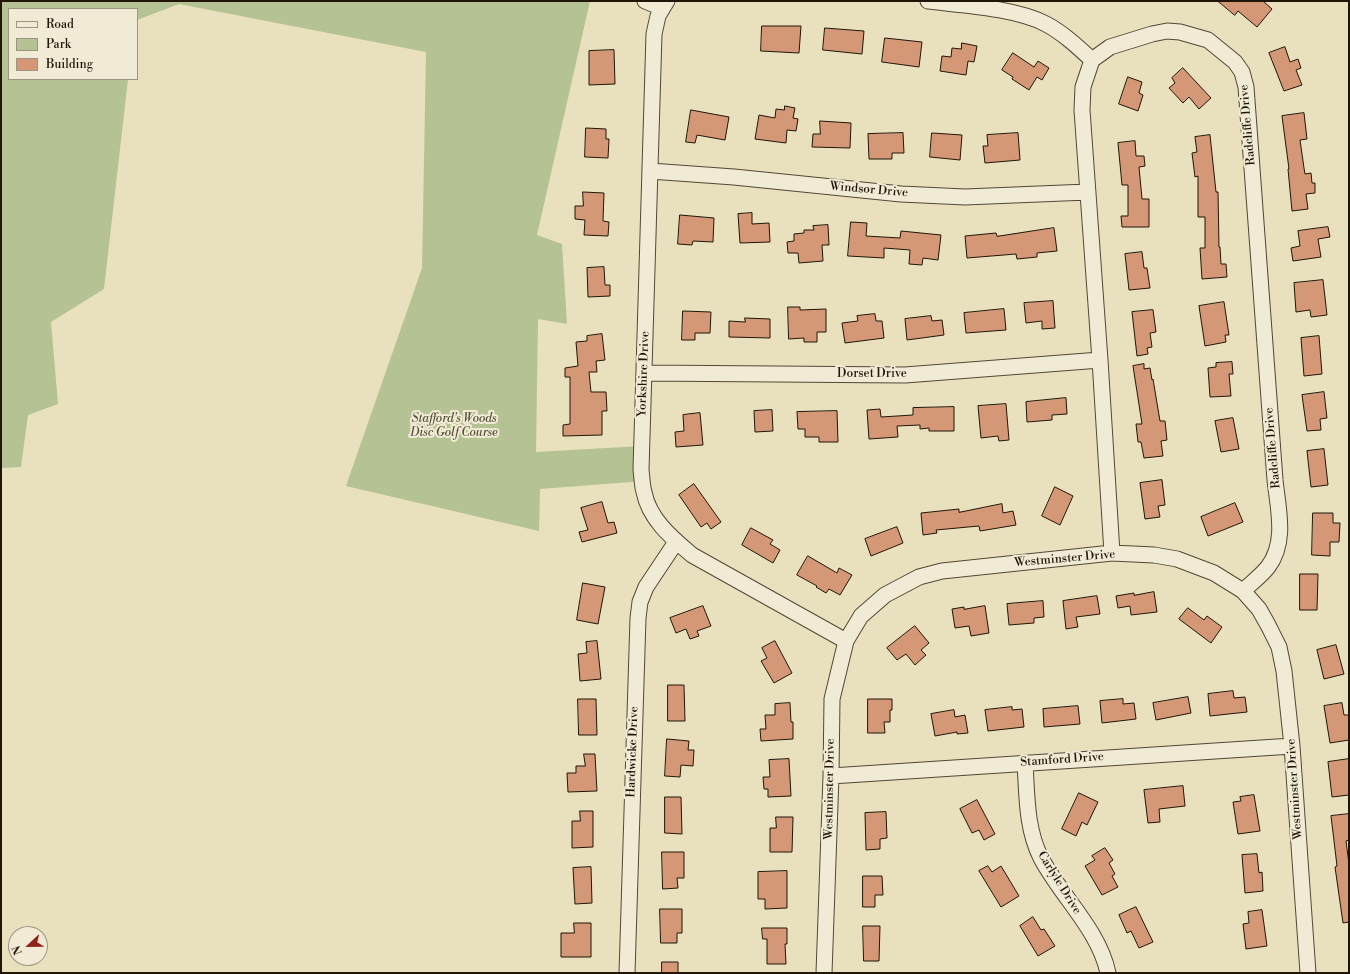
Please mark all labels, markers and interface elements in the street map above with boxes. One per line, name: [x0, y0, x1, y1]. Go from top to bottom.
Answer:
legend: [8, 8, 138, 80]
text: Road: [46, 17, 74, 32]
text: Park: [46, 37, 71, 52]
text: Building: [46, 57, 93, 72]
street label: Radcliffe Drive: [1237, 84, 1259, 166]
street label: Windsor Drive: [829, 179, 909, 201]
street label: Yorkshire Drive: [635, 331, 653, 417]
street label: Dorset Drive: [837, 367, 907, 381]
street label: Radcliffe Drive: [1262, 407, 1284, 489]
park label: Stafford's Woods Disc Golf Course: [410, 412, 498, 440]
street label: Westminster Drive: [1014, 547, 1116, 571]
street label: Hardwicke Drive: [624, 706, 642, 798]
street label: Westminster Drive: [822, 738, 838, 840]
street label: Westminster Drive: [1284, 738, 1306, 840]
street label: Stamford Drive: [1020, 750, 1104, 770]
street label: Carlyle Drive: [1034, 849, 1084, 917]
north arrow: [8, 926, 48, 966]
text: N: [10, 943, 26, 957]

